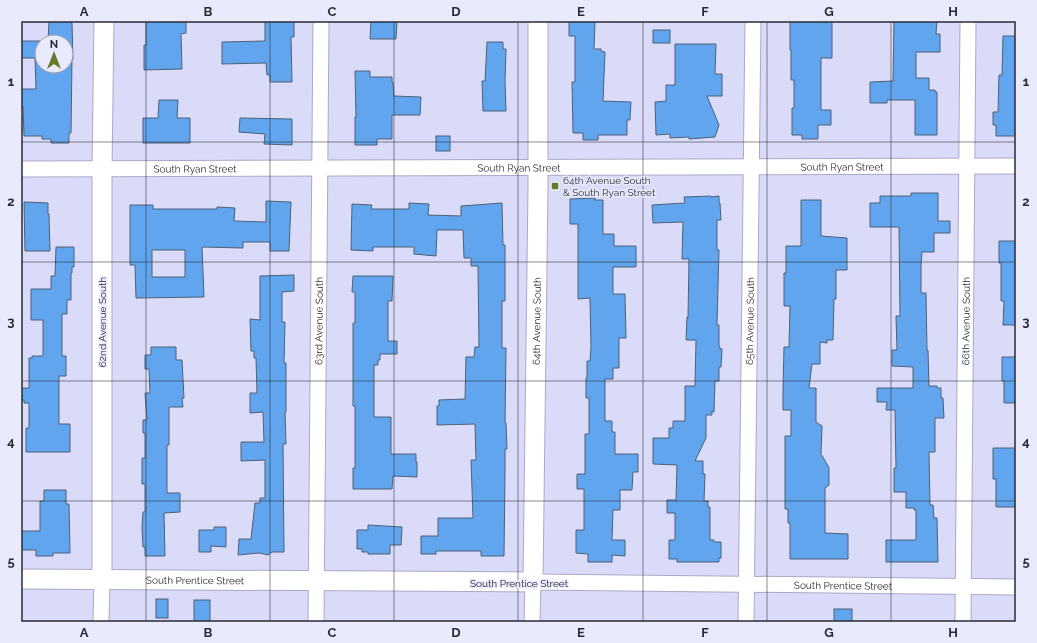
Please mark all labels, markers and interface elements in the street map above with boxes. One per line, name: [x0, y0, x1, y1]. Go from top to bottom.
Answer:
text: A: [80, 4, 89, 19]
text: B: [204, 4, 213, 19]
text: C: [328, 4, 337, 19]
text: D: [451, 4, 461, 19]
text: E: [577, 4, 585, 19]
text: F: [701, 4, 709, 19]
text: G: [824, 4, 834, 19]
text: H: [948, 4, 958, 19]
north arrow: [34, 34, 74, 74]
text: N: [50, 38, 58, 51]
text: 1: [8, 74, 15, 89]
text: 1: [1023, 74, 1030, 89]
street label: South Ryan Street: [800, 161, 884, 172]
street label: South Ryan Street: [477, 162, 561, 173]
street label: South Ryan Street: [153, 163, 237, 174]
place label: 64th Avenue South & South Ryan Street: [563, 175, 656, 198]
marker: 64th Avenue South & South Ryan Street: [550, 181, 560, 191]
text: 2: [7, 194, 15, 209]
text: 2: [1022, 194, 1030, 209]
street label: 62nd Avenue South: [97, 277, 108, 367]
street label: 63rd Avenue South: [313, 277, 324, 365]
street label: 64th Avenue South: [530, 277, 542, 365]
street label: 65th Avenue South: [743, 277, 756, 365]
street label: 66th Avenue South: [960, 277, 971, 365]
text: 3: [7, 314, 15, 329]
text: 3: [1022, 314, 1030, 329]
text: 4: [7, 434, 15, 449]
text: 4: [1022, 434, 1030, 449]
text: 5: [7, 554, 15, 569]
text: 5: [1022, 554, 1030, 569]
street label: South Prentice Street: [146, 574, 245, 586]
street label: South Prentice Street: [470, 578, 569, 589]
street label: South Prentice Street: [794, 579, 893, 591]
text: A: [80, 625, 89, 640]
text: B: [204, 625, 213, 640]
text: C: [328, 625, 337, 640]
text: D: [451, 625, 461, 640]
text: E: [577, 625, 585, 640]
text: F: [701, 625, 709, 640]
text: G: [824, 625, 834, 640]
text: H: [948, 625, 958, 640]

